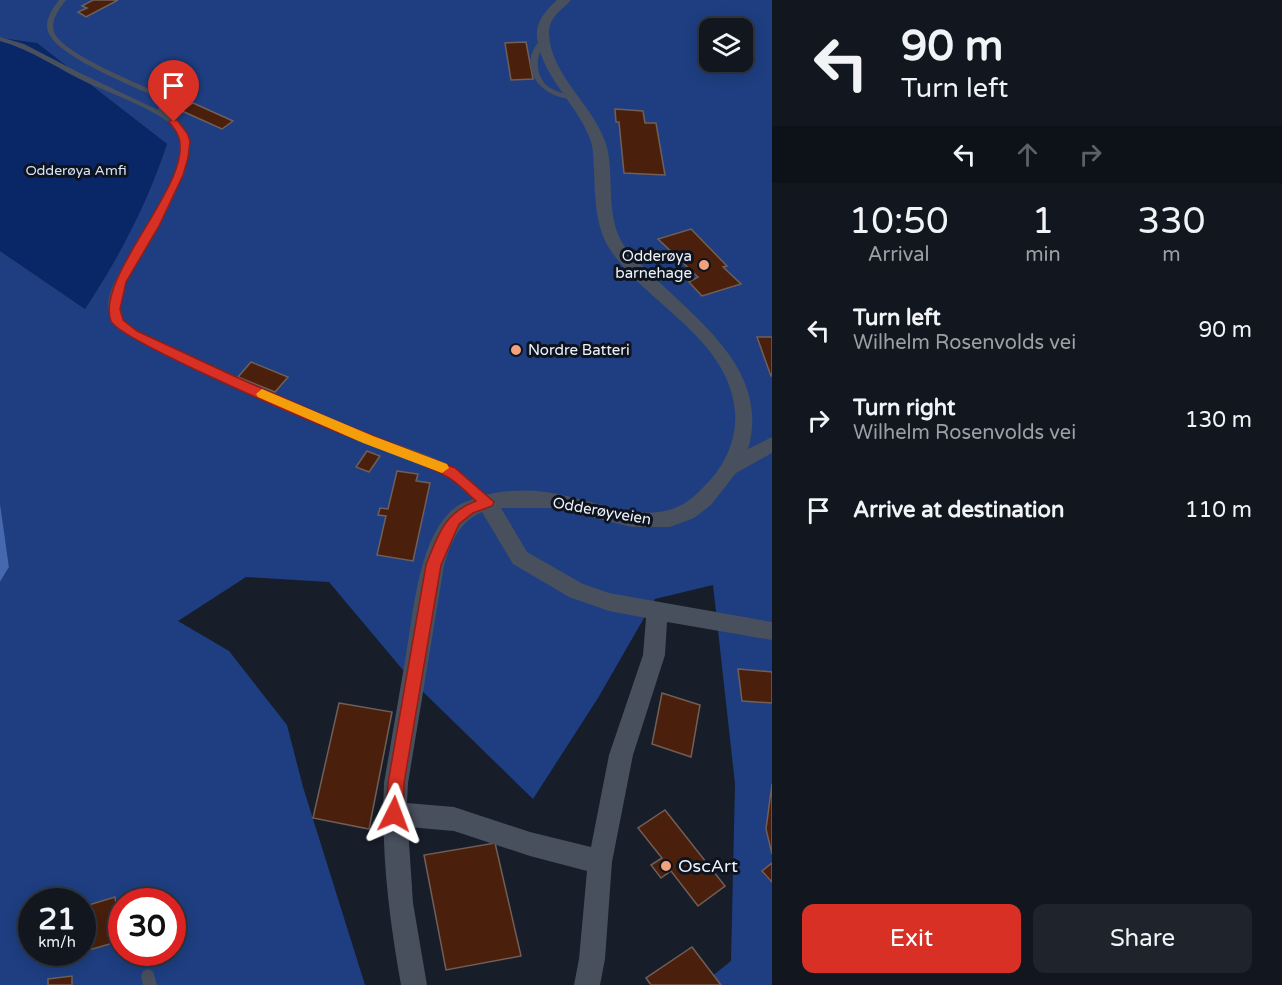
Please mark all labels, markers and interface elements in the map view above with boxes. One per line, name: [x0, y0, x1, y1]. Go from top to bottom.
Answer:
map controls: [699, 18, 753, 72]
button: layers: [699, 18, 753, 72]
text: 90 m: [901, 21, 1003, 72]
icon: left: [802, 24, 880, 102]
pin: [148, 60, 199, 122]
icon: arrive: [157, 69, 190, 102]
text: Turn left: [901, 72, 1008, 105]
icon: left: [948, 138, 981, 171]
icon: ahead: [1011, 138, 1044, 171]
icon: right: [1074, 138, 1107, 171]
park label: Odderøya Amfi: [25, 162, 127, 179]
text: 10:50: [849, 200, 949, 243]
text: 1: [1032, 200, 1054, 243]
text: 330: [1137, 200, 1205, 243]
text: Arrival: [868, 243, 930, 267]
text: min: [1025, 243, 1061, 267]
text: m: [1162, 243, 1181, 267]
place label: Odderøya barnehage: [615, 247, 692, 282]
marker: Odderøya barnehage: [697, 258, 711, 272]
text: Turn left: [853, 305, 941, 331]
icon: left: [802, 314, 835, 347]
text: 90 m: [1198, 317, 1252, 343]
text: Wilhelm Rosenvolds vei: [853, 331, 1076, 355]
place label: Nordre Batteri: [528, 341, 630, 359]
marker: Nordre Batteri: [509, 343, 523, 357]
text: Turn right: [853, 395, 955, 421]
icon: right: [802, 404, 835, 437]
text: 130 m: [1185, 407, 1252, 433]
text: Wilhelm Rosenvolds vei: [853, 421, 1076, 445]
street label: Odderøyveien: [551, 493, 653, 529]
icon: arrive: [802, 494, 835, 527]
text: Arrive at destination: [853, 497, 1064, 523]
text: 110 m: [1185, 497, 1252, 523]
position arrow: [362, 782, 426, 846]
place label: OscArt: [678, 855, 738, 877]
marker: OscArt: [659, 859, 673, 873]
speed limit sign: 30: [108, 888, 186, 966]
text: 21: [38, 901, 76, 938]
button: Exit: [802, 904, 1021, 973]
button: Share: [1033, 904, 1252, 973]
text: km/h: [38, 933, 76, 951]

